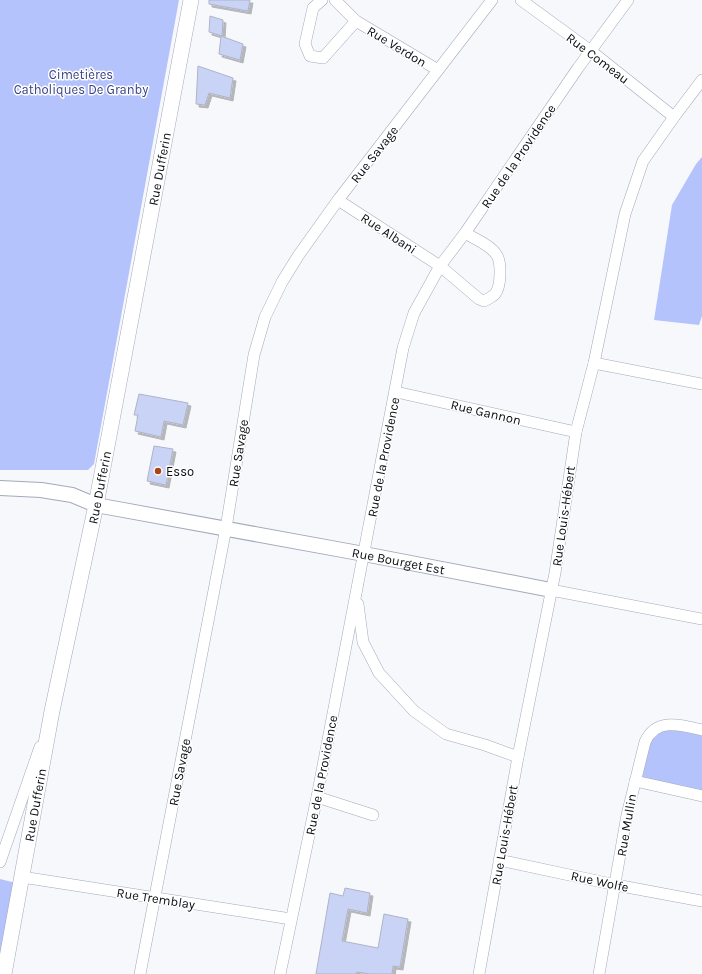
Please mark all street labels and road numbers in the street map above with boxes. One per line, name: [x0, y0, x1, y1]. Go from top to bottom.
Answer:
street label: Rue Verdon: [364, 23, 429, 70]
street label: Rue Comeau: [563, 30, 632, 87]
street label: Rue de la Providence: [478, 101, 559, 211]
street label: Rue Savage: [347, 123, 402, 186]
street label: Rue Dufferin: [145, 131, 174, 207]
street label: Rue Albani: [358, 210, 419, 257]
street label: Rue de la Providence: [364, 395, 403, 518]
street label: Rue Gannon: [449, 397, 523, 428]
street label: Rue Savage: [226, 418, 251, 488]
street label: Rue Dufferin: [85, 450, 114, 525]
street label: Rue Louis-Hébert: [549, 465, 578, 567]
street label: Rue Bourget Est: [351, 545, 446, 577]
street label: Rue de la Providence: [302, 713, 341, 836]
street label: Rue Savage: [166, 737, 193, 807]
street label: Rue Dufferin: [21, 767, 49, 843]
street label: Rue Louis-Hébert: [488, 784, 521, 886]
street label: Rue Mullin: [614, 793, 639, 858]
street label: Rue Wolfe: [570, 868, 630, 895]
street label: Rue Tremblay: [116, 885, 196, 912]

